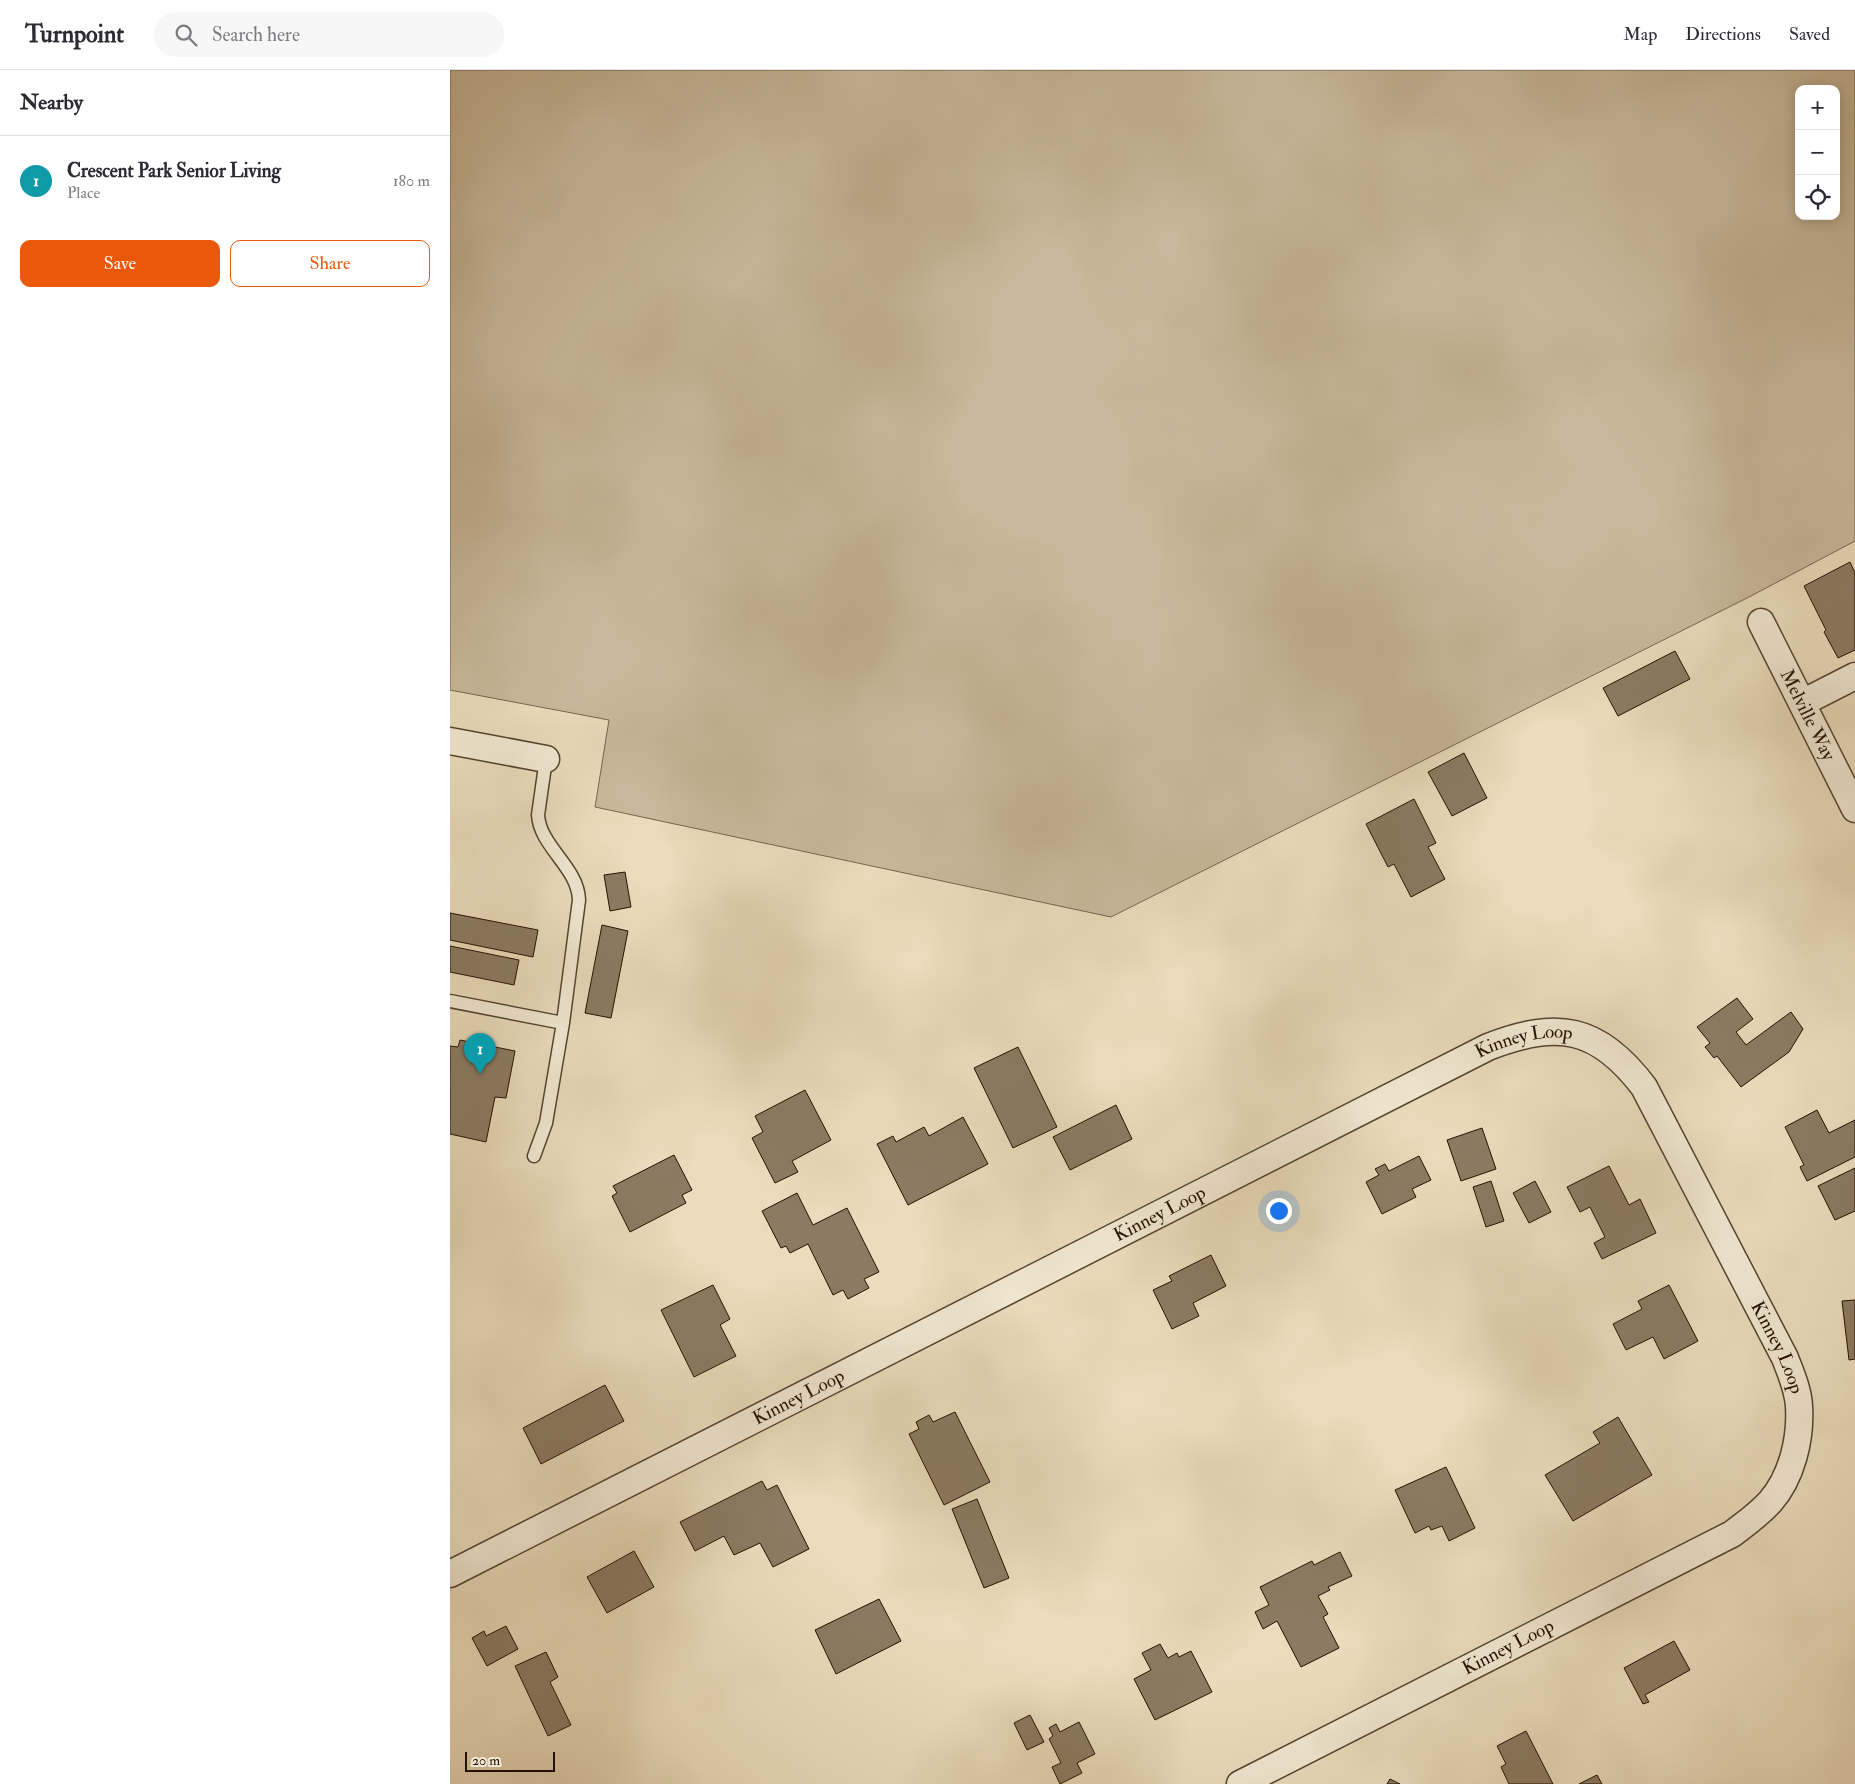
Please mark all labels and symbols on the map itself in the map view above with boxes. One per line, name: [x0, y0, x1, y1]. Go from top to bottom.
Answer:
street label: Melville Way: [1775, 665, 1841, 765]
street label: Kinney Loop: [1471, 1020, 1574, 1064]
pin: 1: [464, 1033, 496, 1074]
street label: Kinney Loop: [1110, 1180, 1210, 1247]
your location: [1266, 1198, 1292, 1224]
street label: Kinney Loop: [1745, 1297, 1809, 1397]
street label: Kinney Loop: [749, 1364, 849, 1430]
street label: Kinney Loop: [1458, 1614, 1558, 1681]
scale bar: [465, 1749, 555, 1772]

